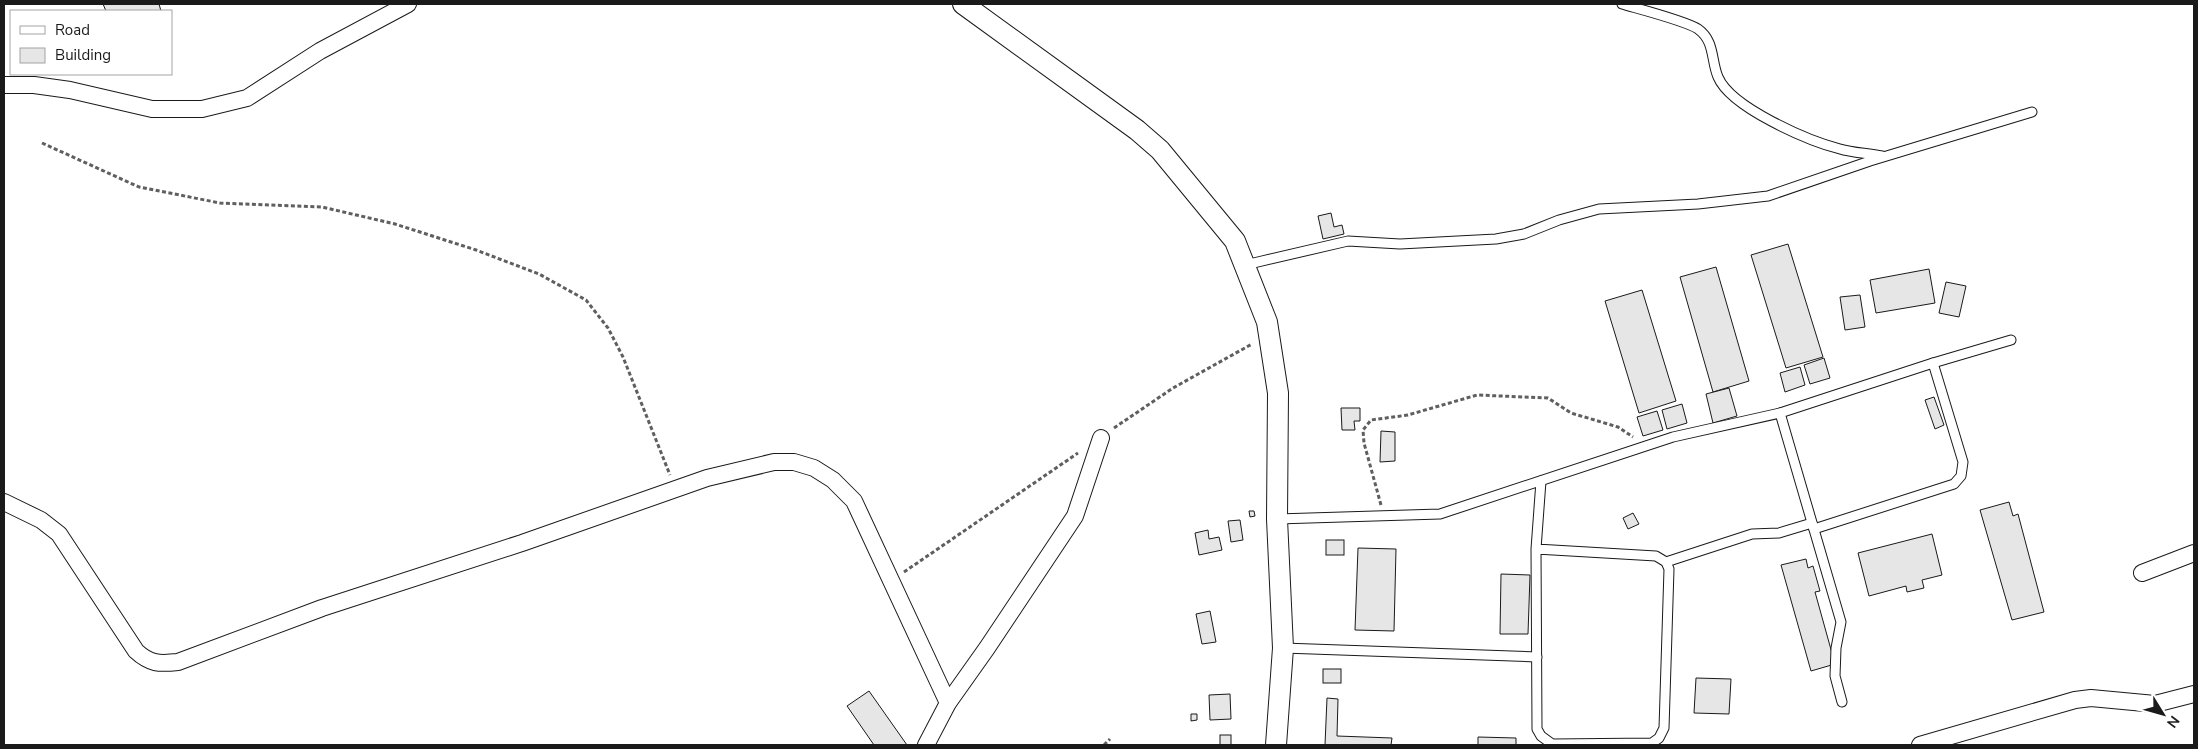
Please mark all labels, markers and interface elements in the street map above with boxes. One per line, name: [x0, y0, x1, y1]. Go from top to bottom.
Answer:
legend: [10, 10, 172, 75]
text: Road: [55, 20, 90, 40]
text: Building: [55, 45, 111, 65]
north arrow: [2138, 689, 2188, 739]
text: N: [2162, 712, 2184, 731]

